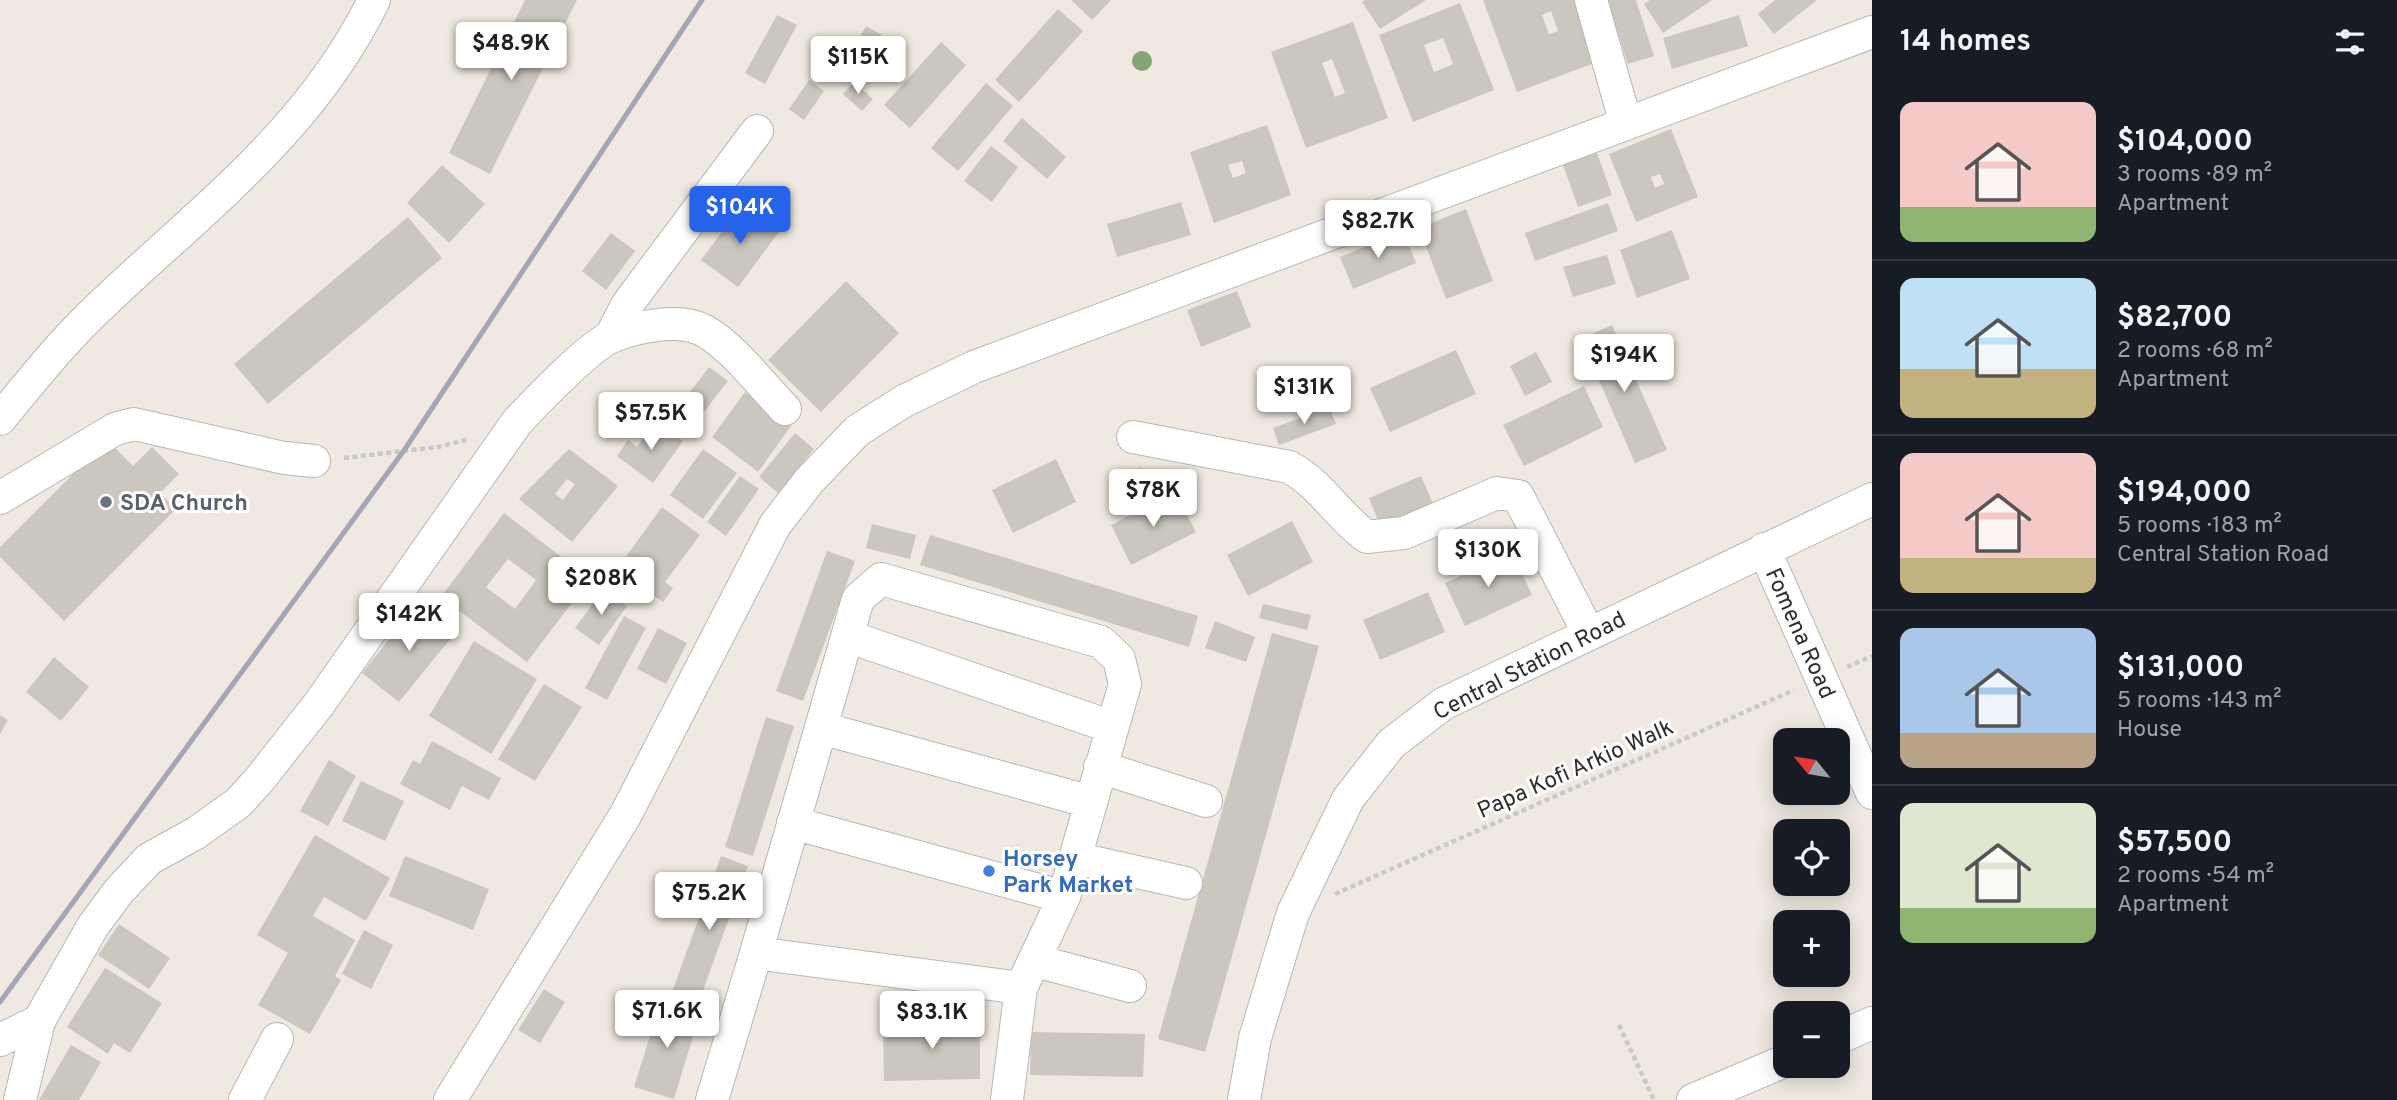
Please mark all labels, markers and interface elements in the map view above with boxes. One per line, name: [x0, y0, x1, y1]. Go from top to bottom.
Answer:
pin: $48.9K: [454, 22, 568, 82]
icon: filters: [2331, 23, 2369, 61]
text: 14 homes: [1900, 24, 2031, 61]
text: $48.9K: [472, 30, 550, 59]
pin: $115K: [809, 36, 907, 96]
text: $115K: [827, 44, 889, 73]
text: $104,000: [2117, 124, 2253, 161]
icon: home: [1956, 130, 2040, 214]
text: 3 rooms · 89 m²: [2117, 161, 2272, 190]
pin: $104K: [691, 187, 789, 246]
text: Apartment: [2117, 190, 2229, 219]
text: $104K: [705, 194, 775, 223]
pin: $82.7K: [1321, 201, 1435, 260]
text: $82.7K: [1341, 208, 1415, 237]
text: $82,700: [2117, 300, 2232, 337]
icon: home: [1956, 306, 2040, 390]
pin: $194K: [1575, 334, 1673, 394]
text: 2 rooms · 68 m²: [2117, 337, 2273, 366]
text: $194K: [1590, 342, 1658, 371]
pin: $131K: [1255, 366, 1353, 426]
text: Apartment: [2117, 366, 2229, 395]
text: $131K: [1273, 374, 1335, 403]
pin: $57.5K: [594, 392, 708, 452]
text: $57.5K: [614, 400, 688, 429]
pin: $78K: [1112, 470, 1194, 529]
text: $194,000: [2117, 475, 2252, 512]
text: $78K: [1125, 477, 1181, 506]
icon: home: [1956, 481, 2040, 565]
place label: SDA Church: [120, 490, 248, 519]
marker: SDA Church: [98, 494, 114, 510]
text: 5 rooms · 183 m²: [2117, 512, 2282, 541]
pin: $130K: [1439, 530, 1537, 589]
text: $130K: [1454, 537, 1522, 566]
text: Central Station Road: [2117, 541, 2329, 570]
pin: $208K: [552, 558, 650, 617]
street label: Fomena Road: [1757, 564, 1840, 704]
text: $208K: [564, 565, 638, 594]
pin: $142K: [360, 594, 458, 653]
text: $142K: [375, 601, 443, 630]
street label: Central Station Road: [1429, 606, 1631, 728]
text: $131,000: [2117, 650, 2244, 687]
icon: home: [1956, 656, 2040, 740]
text: 5 rooms · 143 m²: [2117, 687, 2282, 716]
street label: Papa Kofi Arkio Walk: [1473, 714, 1679, 827]
text: House: [2117, 716, 2182, 745]
north arrow: [1773, 728, 1850, 805]
map controls: [1773, 728, 1850, 1078]
button: locate: [1773, 819, 1850, 896]
text: $57,500: [2117, 825, 2232, 862]
icon: home: [1956, 831, 2040, 915]
place label: Horsey Park Market: [1003, 846, 1133, 901]
text: 2 rooms · 54 m²: [2117, 862, 2274, 891]
marker: Horsey Park Market: [981, 863, 997, 879]
pin: $75.2K: [652, 872, 766, 932]
text: $75.2K: [671, 880, 747, 909]
text: Apartment: [2117, 891, 2229, 920]
button: +: [1773, 910, 1850, 987]
pin: $71.6K: [610, 990, 724, 1050]
pin: $83.1K: [875, 992, 989, 1051]
text: $71.6K: [631, 998, 703, 1027]
text: $83.1K: [896, 999, 968, 1028]
button: −: [1773, 1001, 1850, 1078]

